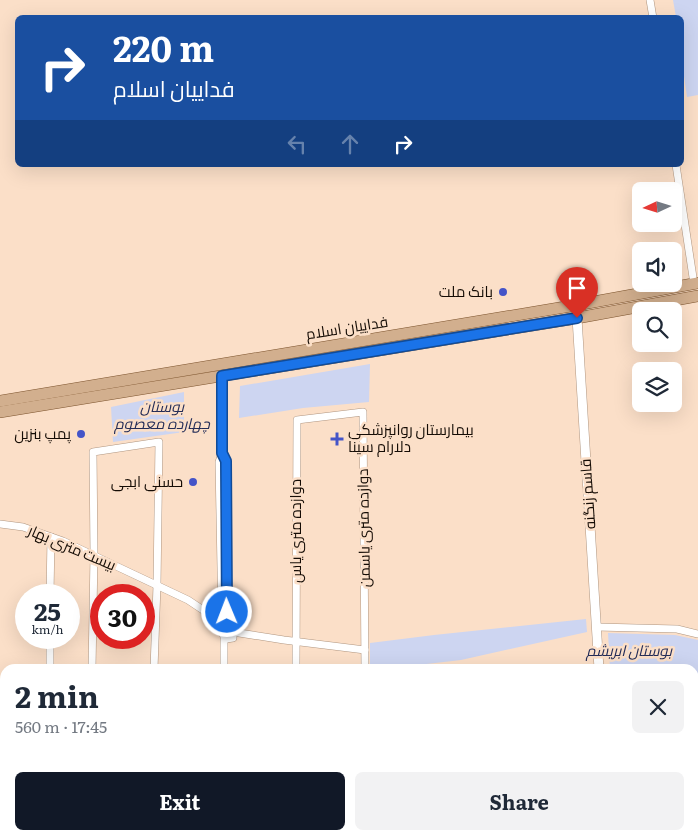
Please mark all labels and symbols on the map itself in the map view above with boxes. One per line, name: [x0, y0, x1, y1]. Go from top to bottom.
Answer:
north arrow: [632, 182, 682, 232]
pin: [556, 267, 598, 318]
place label: بانک ملت: [439, 279, 493, 302]
marker: بانک ملت: [497, 286, 509, 298]
street label: فداییان اسلام: [304, 309, 389, 344]
park label: بوستان چهارده معصوم: [113, 394, 210, 434]
place label: بیمارستان روانپزشکی دلارام سینا: [348, 417, 474, 457]
place label: پمپ بنزین: [14, 421, 71, 444]
marker: پمپ بنزین: [75, 428, 87, 440]
marker: بیمارستان روانپزشکی دلارام سینا: [330, 432, 344, 446]
street label: قاسم زنگنه: [573, 458, 600, 530]
street label: دوازده متری یاسمن: [350, 468, 375, 588]
place label: حسنی ابجی: [111, 469, 183, 492]
marker: حسنی ابجی: [187, 476, 199, 488]
street label: دوازده متری یاس: [283, 479, 306, 583]
street label: بیست متری بهار: [24, 517, 120, 576]
speed limit sign: 30: [90, 584, 155, 649]
position arrow: [200, 585, 252, 637]
park label: بوستان ابریشم: [585, 638, 673, 661]

